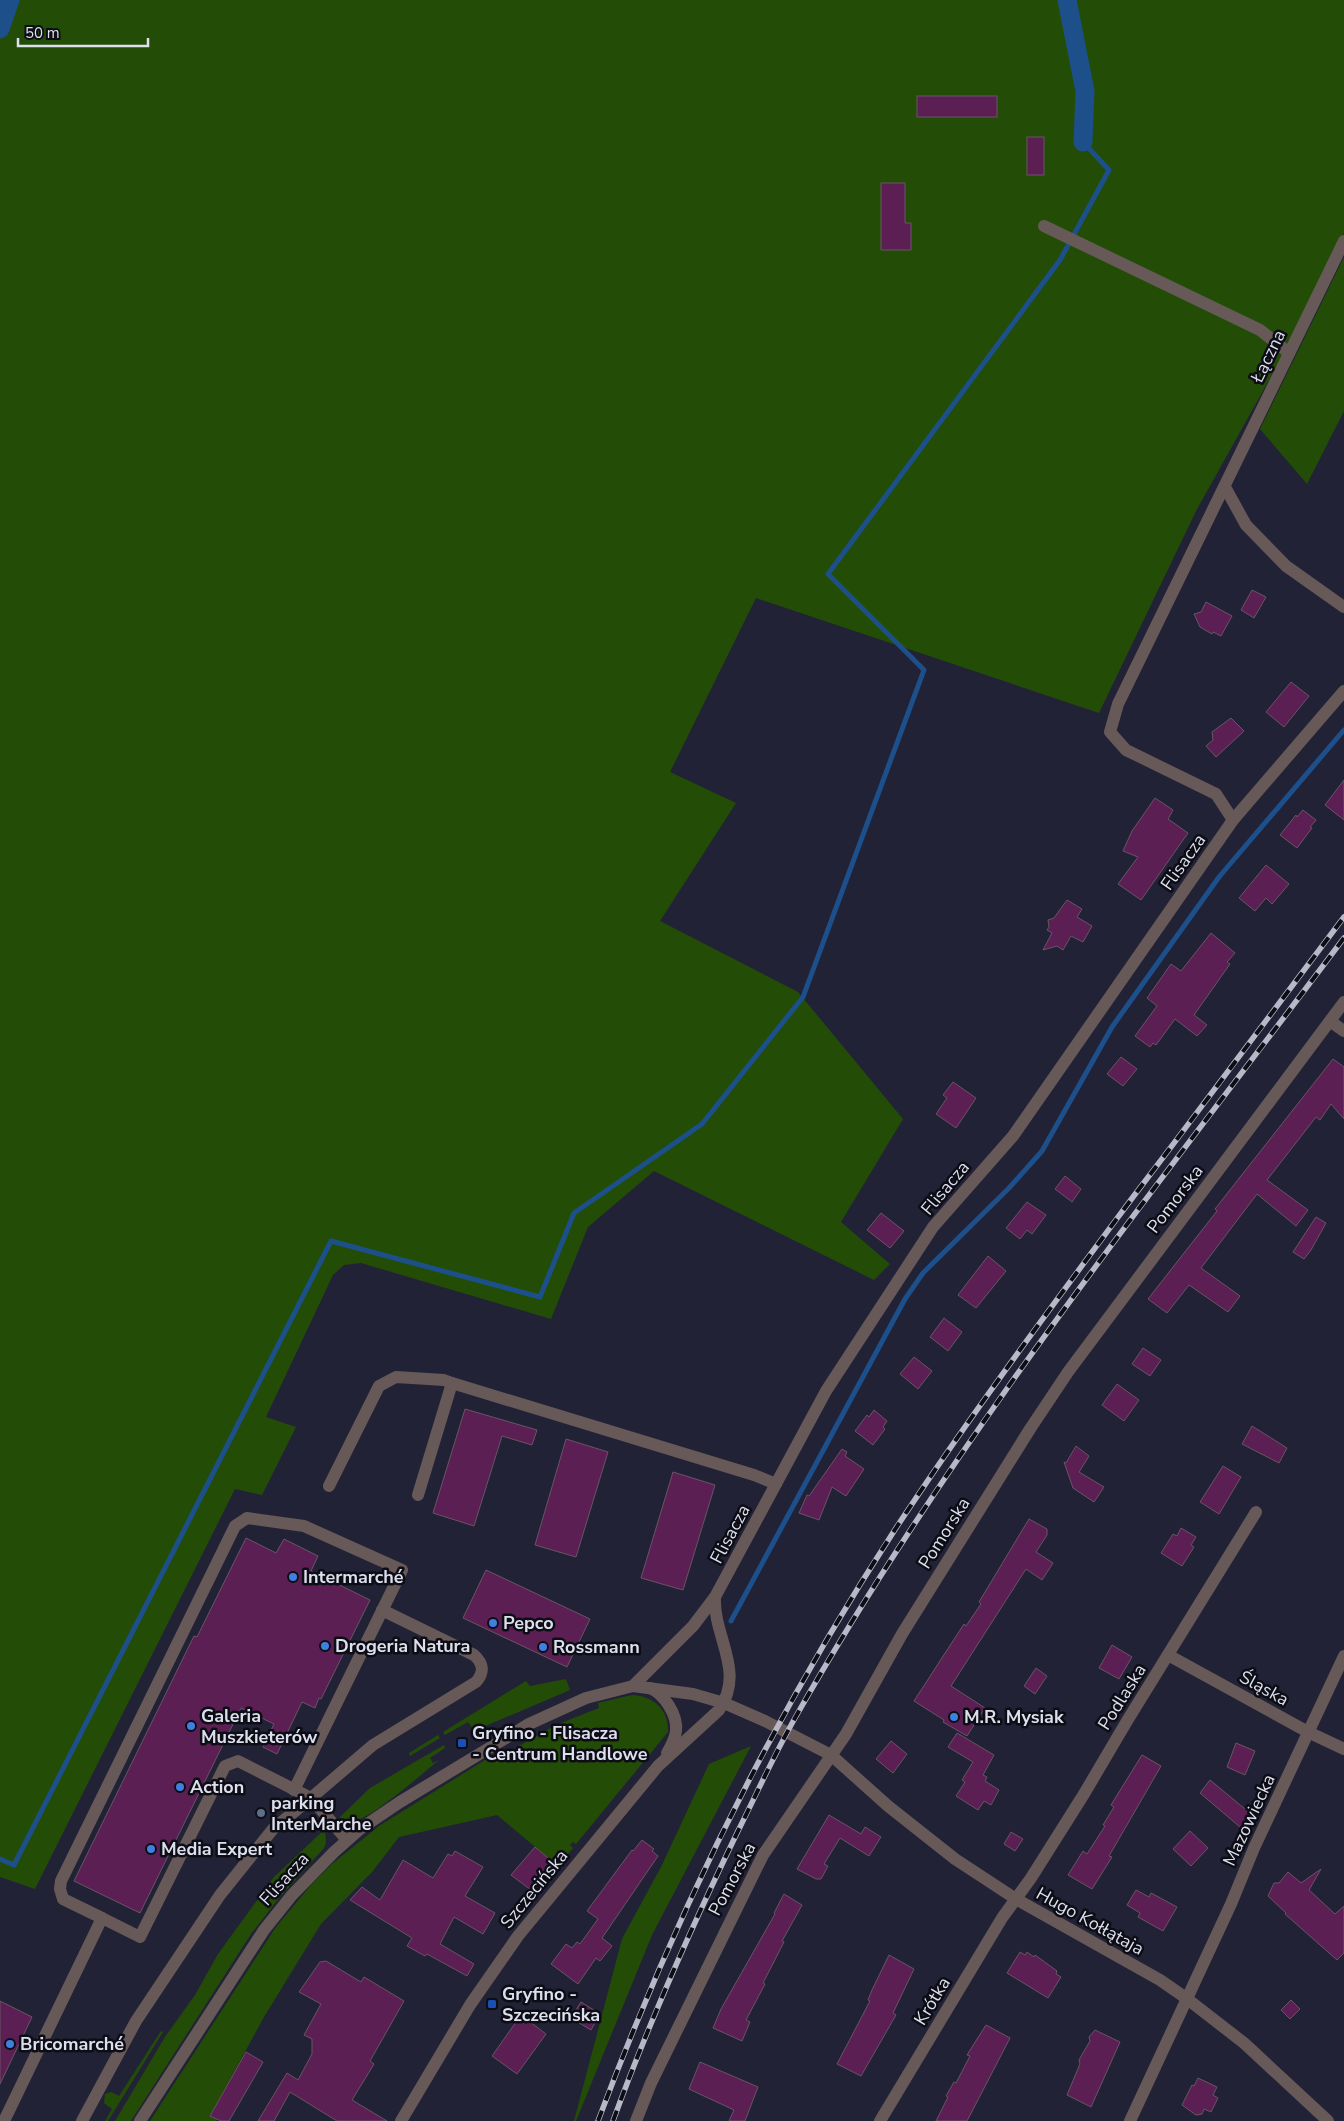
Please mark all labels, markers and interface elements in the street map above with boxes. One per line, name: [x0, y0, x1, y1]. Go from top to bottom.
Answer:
scale bar: [18, 15, 148, 47]
text: 50 m: [25, 23, 60, 43]
street label: Łączna: [1245, 326, 1291, 387]
street label: Flisacza: [1155, 829, 1211, 895]
street label: Flisacza: [915, 1156, 975, 1220]
street label: Pomorska: [1141, 1160, 1209, 1238]
street label: Pomorska: [913, 1493, 975, 1573]
street label: Flisacza: [704, 1500, 756, 1568]
place label: Intermarché: [303, 1565, 404, 1589]
marker: Intermarché: [287, 1571, 299, 1583]
place label: Pepco: [503, 1611, 554, 1635]
marker: Pepco: [487, 1617, 499, 1629]
place label: Drogeria Natura: [335, 1634, 470, 1658]
place label: Rossmann: [553, 1635, 640, 1659]
marker: Drogeria Natura: [319, 1640, 331, 1652]
marker: Rossmann: [537, 1641, 549, 1653]
street label: Podlaska: [1092, 1659, 1152, 1735]
street label: Śląska: [1235, 1665, 1293, 1711]
place label: Galeria Muszkieterów: [201, 1704, 318, 1749]
place label: M.R. Mysiak: [964, 1705, 1064, 1729]
marker: M.R. Mysiak: [948, 1711, 960, 1723]
marker: Galeria Muszkieterów: [185, 1720, 197, 1732]
place label: Gryfino - Flisacza - Centrum Handlowe: [472, 1721, 648, 1766]
marker: Gryfino - Flisacza - Centrum Handlowe: [456, 1737, 468, 1749]
street label: Mazowiecka: [1217, 1770, 1281, 1870]
place label: Action: [190, 1775, 244, 1799]
marker: Action: [174, 1781, 186, 1793]
place label: parking InterMarche: [271, 1791, 372, 1836]
marker: parking InterMarche: [255, 1807, 267, 1819]
place label: Media Expert: [161, 1837, 272, 1861]
street label: Pomorska: [703, 1838, 761, 1920]
marker: Media Expert: [145, 1843, 157, 1855]
street label: Szczecińska: [495, 1844, 573, 1934]
street label: Flisacza: [254, 1847, 314, 1911]
street label: Hugo Kołłątaja: [1032, 1881, 1148, 1961]
street label: Krótka: [908, 1972, 956, 2030]
place label: Gryfino - Szczecińska: [502, 1982, 600, 2027]
marker: Gryfino - Szczecińska: [486, 1998, 498, 2010]
place label: Bricomarché: [20, 2032, 124, 2056]
marker: Bricomarché: [4, 2038, 16, 2050]

